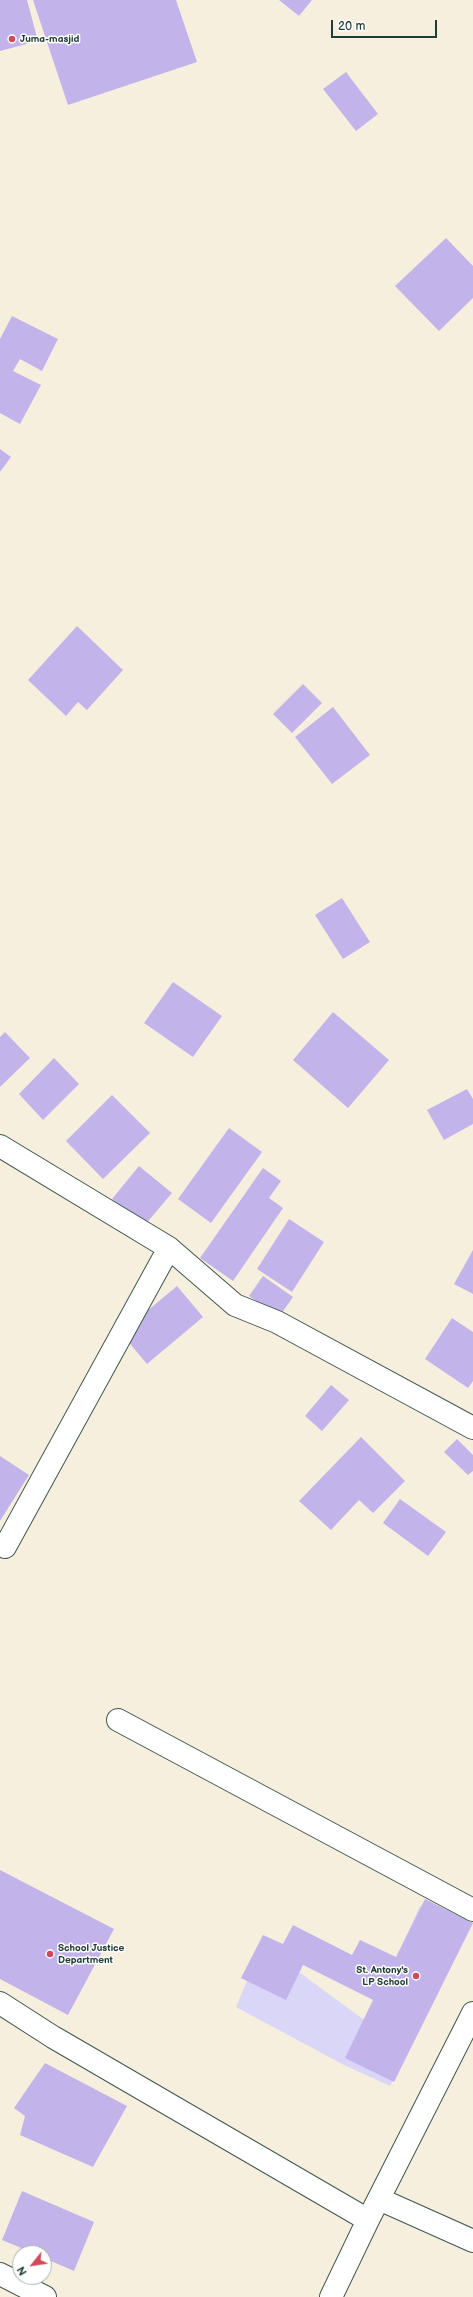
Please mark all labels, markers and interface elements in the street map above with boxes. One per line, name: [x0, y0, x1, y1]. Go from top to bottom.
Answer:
scale bar: [333, 12, 439, 38]
text: 20 m: [338, 19, 365, 34]
place label: Juma-masjid: [20, 33, 79, 45]
marker: Juma-masjid: [7, 34, 17, 44]
place label: School Justice Department: [58, 1942, 124, 1966]
marker: School Justice Department: [45, 1949, 55, 1959]
place label: St. Antony's LP School: [356, 1964, 408, 1988]
marker: St. Antony's LP School: [411, 1971, 421, 1981]
north arrow: [12, 2245, 52, 2285]
text: N: [14, 2264, 30, 2278]

